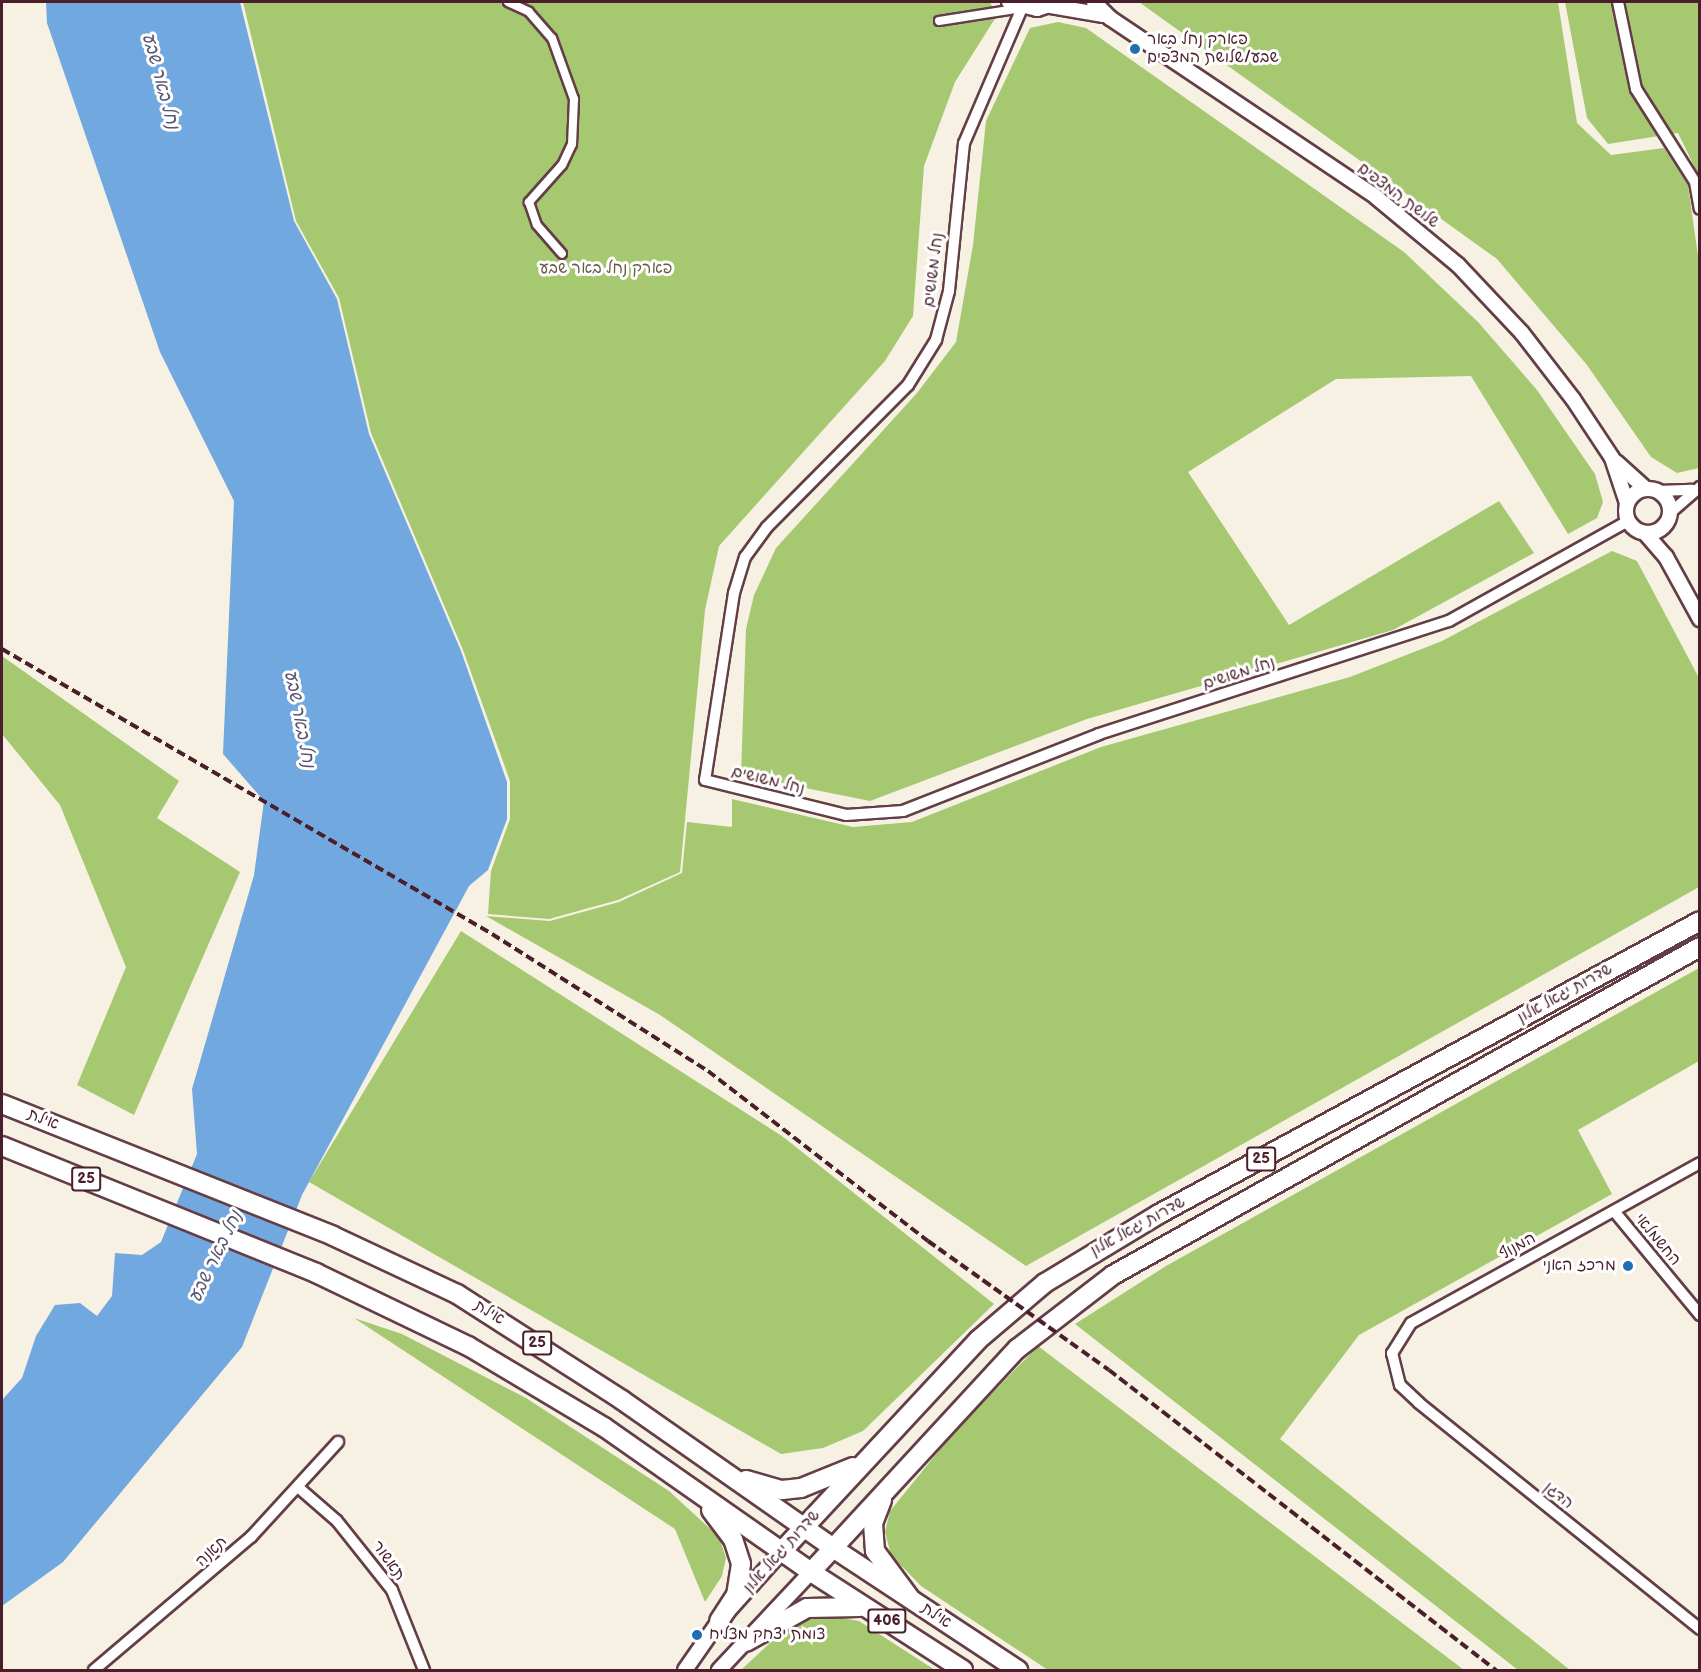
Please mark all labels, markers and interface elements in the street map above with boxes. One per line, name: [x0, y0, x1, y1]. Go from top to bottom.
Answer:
water label: נחל באר שבע: [137, 30, 183, 132]
place label: פארק נחל באר שבע/שלושת המצפים: [1147, 30, 1279, 68]
marker: פארק נחל באר שבע/שלושת המצפים: [1128, 42, 1142, 56]
street label: שלושת המצפים: [1354, 159, 1442, 233]
street label: נחל משושים: [920, 232, 948, 308]
park label: פארק נחל באר שבע: [540, 259, 672, 279]
street label: נחל משושים: [1200, 653, 1278, 695]
water label: נחל באר שבע: [279, 668, 319, 770]
street label: נחל משושים: [729, 763, 807, 799]
street label: שדרות יגאל אלון: [1514, 960, 1616, 1028]
street label: אילת: [25, 1105, 61, 1135]
road number: 25: [1246, 1147, 1276, 1171]
road number: 25: [71, 1167, 101, 1191]
street label: שדרות יגאל אלון: [1087, 1193, 1189, 1261]
water label: נחל באר שבע: [185, 1208, 247, 1306]
street label: החשמלאי: [1630, 1210, 1684, 1270]
street label: המנוף: [1497, 1229, 1539, 1265]
place label: מרכז האני: [1543, 1256, 1616, 1276]
marker: מרכז האני: [1621, 1259, 1635, 1273]
street label: אילת: [470, 1297, 508, 1329]
road number: 25: [522, 1331, 552, 1355]
street label: הדגן: [1539, 1478, 1577, 1514]
street label: שדרות יגאל אלון: [740, 1506, 824, 1598]
street label: תאנה: [192, 1533, 232, 1571]
street label: תאשור: [367, 1537, 409, 1585]
street label: אילת: [917, 1599, 955, 1633]
road number: 406: [866, 1609, 908, 1633]
place label: צומת יצחק מצליח: [709, 1625, 825, 1645]
marker: צומת יצחק מצליח: [690, 1628, 704, 1642]

